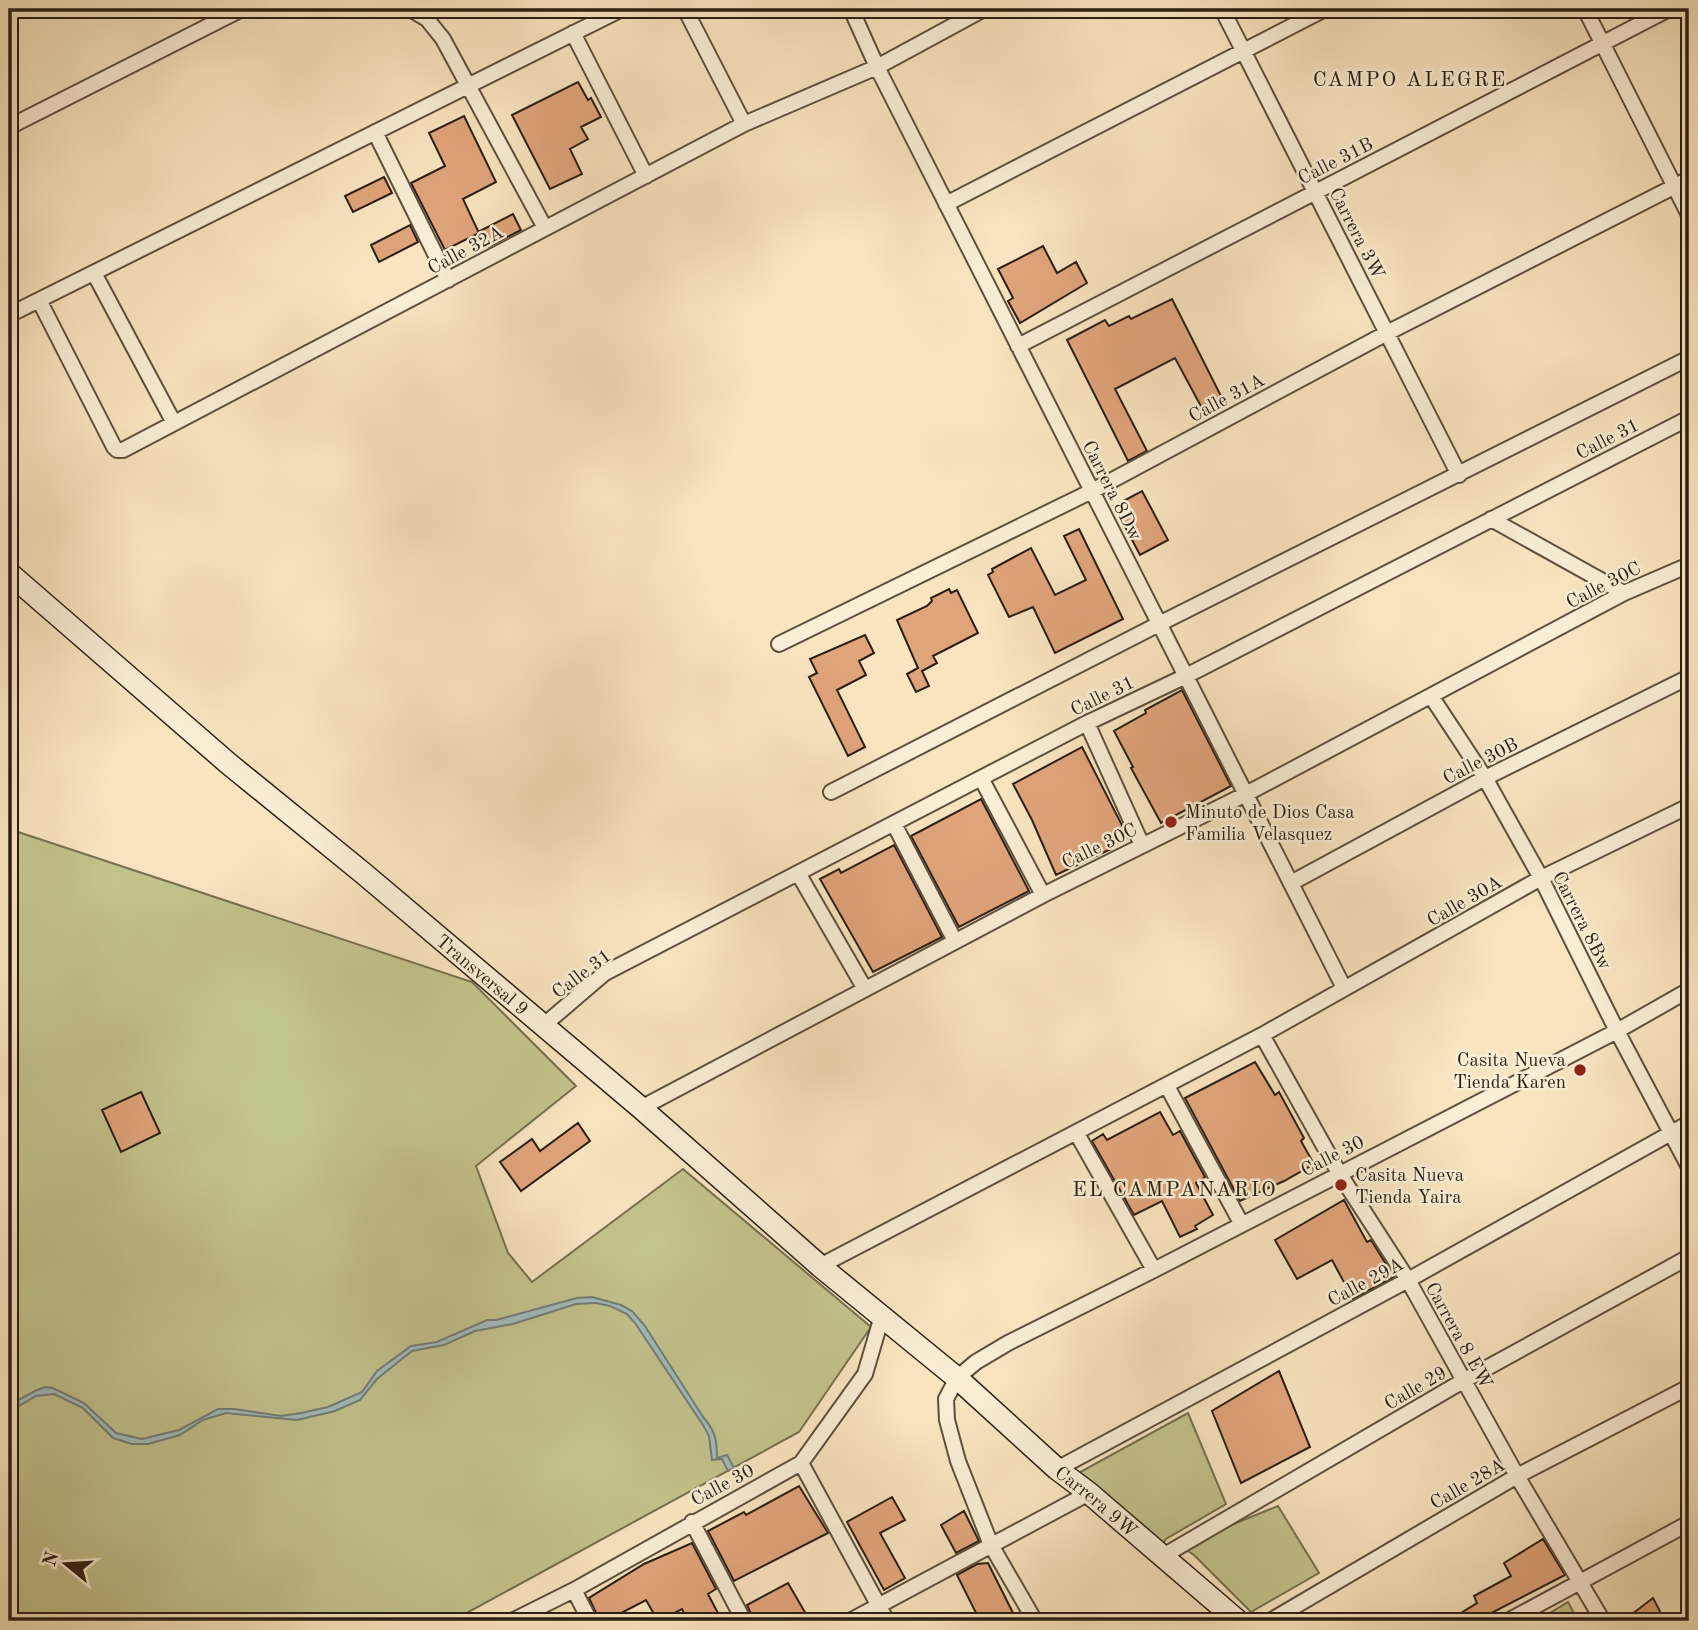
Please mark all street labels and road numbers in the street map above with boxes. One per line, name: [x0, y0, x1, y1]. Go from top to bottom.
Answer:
street label: Calle 31B: [1295, 135, 1377, 189]
street label: Carrera 3W: [1325, 185, 1387, 283]
street label: Calle 32A: [425, 223, 508, 279]
street label: Calle 31A: [1186, 371, 1269, 427]
street label: Calle 31: [1573, 416, 1643, 464]
street label: Carrera 8Dw: [1077, 438, 1144, 544]
street label: Calle 30C: [1564, 559, 1645, 613]
street label: Calle 31: [1068, 674, 1138, 721]
street label: Calle 30B: [1440, 735, 1522, 789]
street label: Calle 30C: [1059, 821, 1141, 874]
street label: Carrera 8Bw: [1548, 869, 1614, 974]
street label: Calle 30A: [1425, 873, 1506, 931]
street label: Transversal 9: [432, 932, 531, 1020]
street label: Calle 31: [549, 947, 616, 1003]
street label: Calle 30: [1298, 1133, 1368, 1181]
street label: Calle 29A: [1325, 1255, 1408, 1311]
street label: Carrera 8 EW: [1421, 1280, 1495, 1393]
street label: Calle 29: [1382, 1364, 1451, 1415]
street label: Calle 28A: [1428, 1456, 1509, 1514]
street label: Calle 30: [688, 1462, 758, 1511]
street label: Carrera 9W: [1050, 1464, 1140, 1542]

